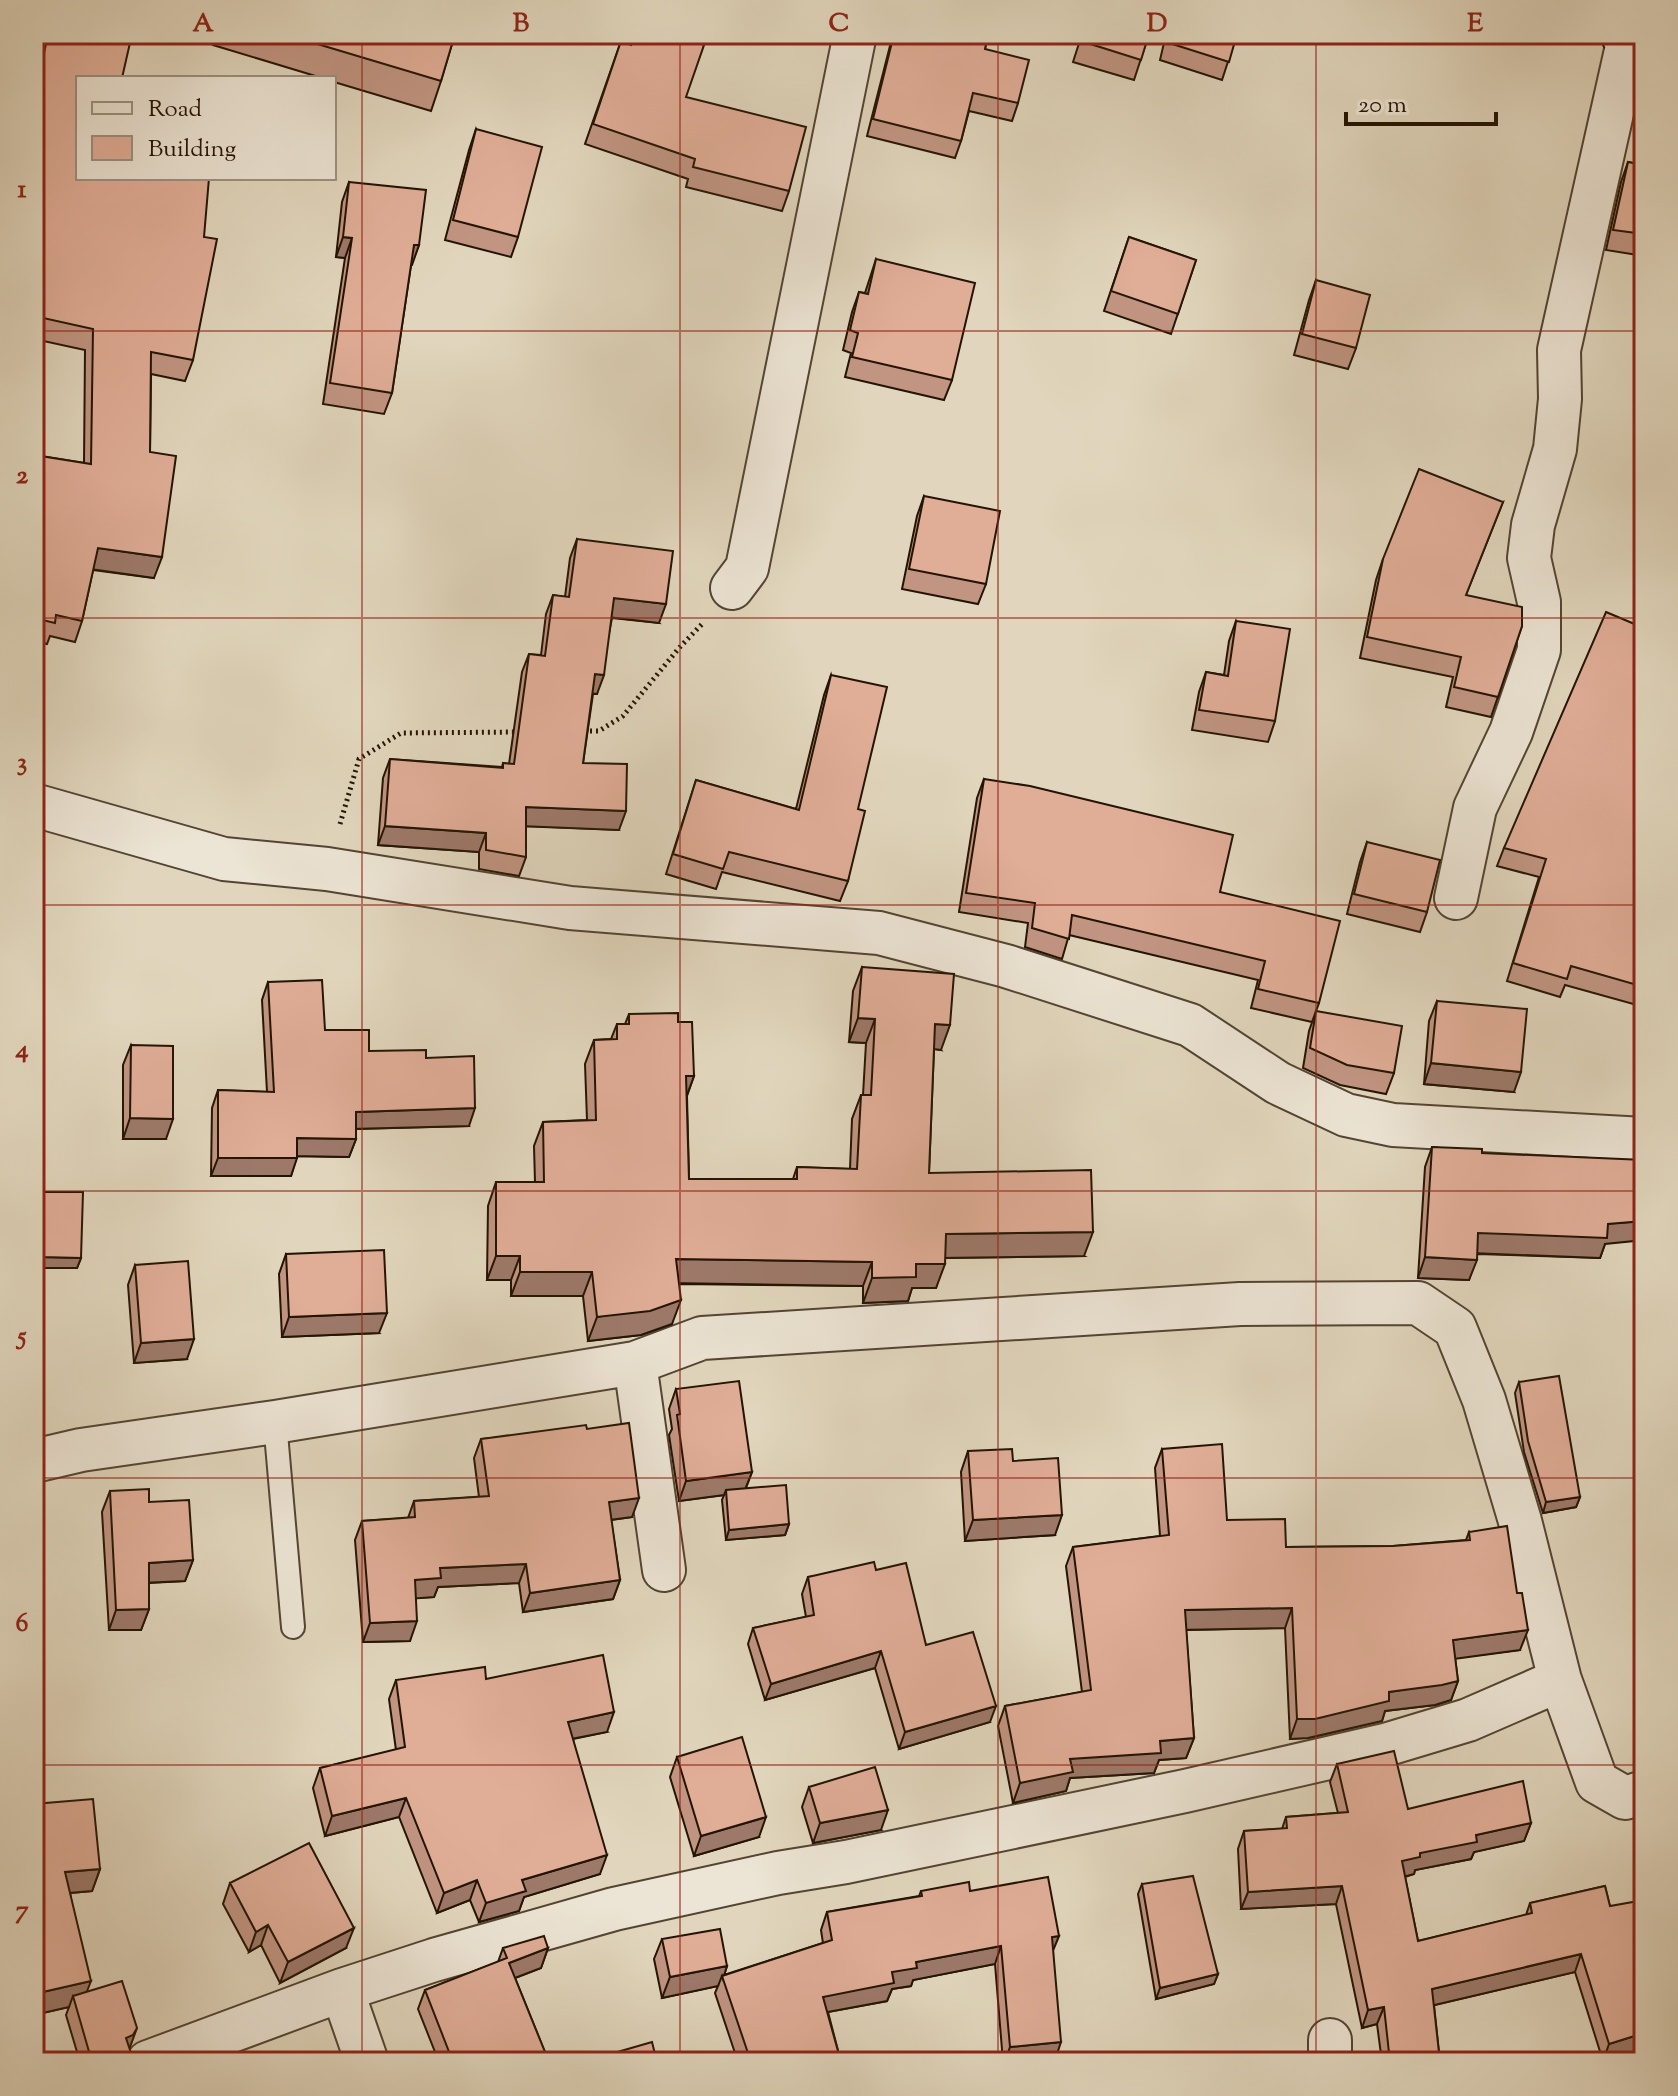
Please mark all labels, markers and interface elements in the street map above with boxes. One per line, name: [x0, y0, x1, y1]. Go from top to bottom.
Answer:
text: A: [192, 6, 214, 43]
text: B: [513, 6, 530, 43]
text: C: [829, 6, 849, 43]
text: D: [1147, 6, 1167, 43]
text: E: [1467, 6, 1483, 43]
legend: [76, 76, 336, 180]
scale bar: [1346, 76, 1496, 126]
text: 20 m: [1358, 89, 1407, 123]
text: Road: [148, 93, 202, 127]
text: Building: [148, 133, 237, 167]
text: 1: [18, 172, 27, 209]
text: 2: [16, 458, 29, 495]
text: 3: [17, 745, 27, 782]
text: 4: [14, 1032, 29, 1069]
text: 5: [16, 1319, 27, 1356]
text: 6: [16, 1606, 29, 1643]
text: 7: [15, 1893, 29, 1930]

